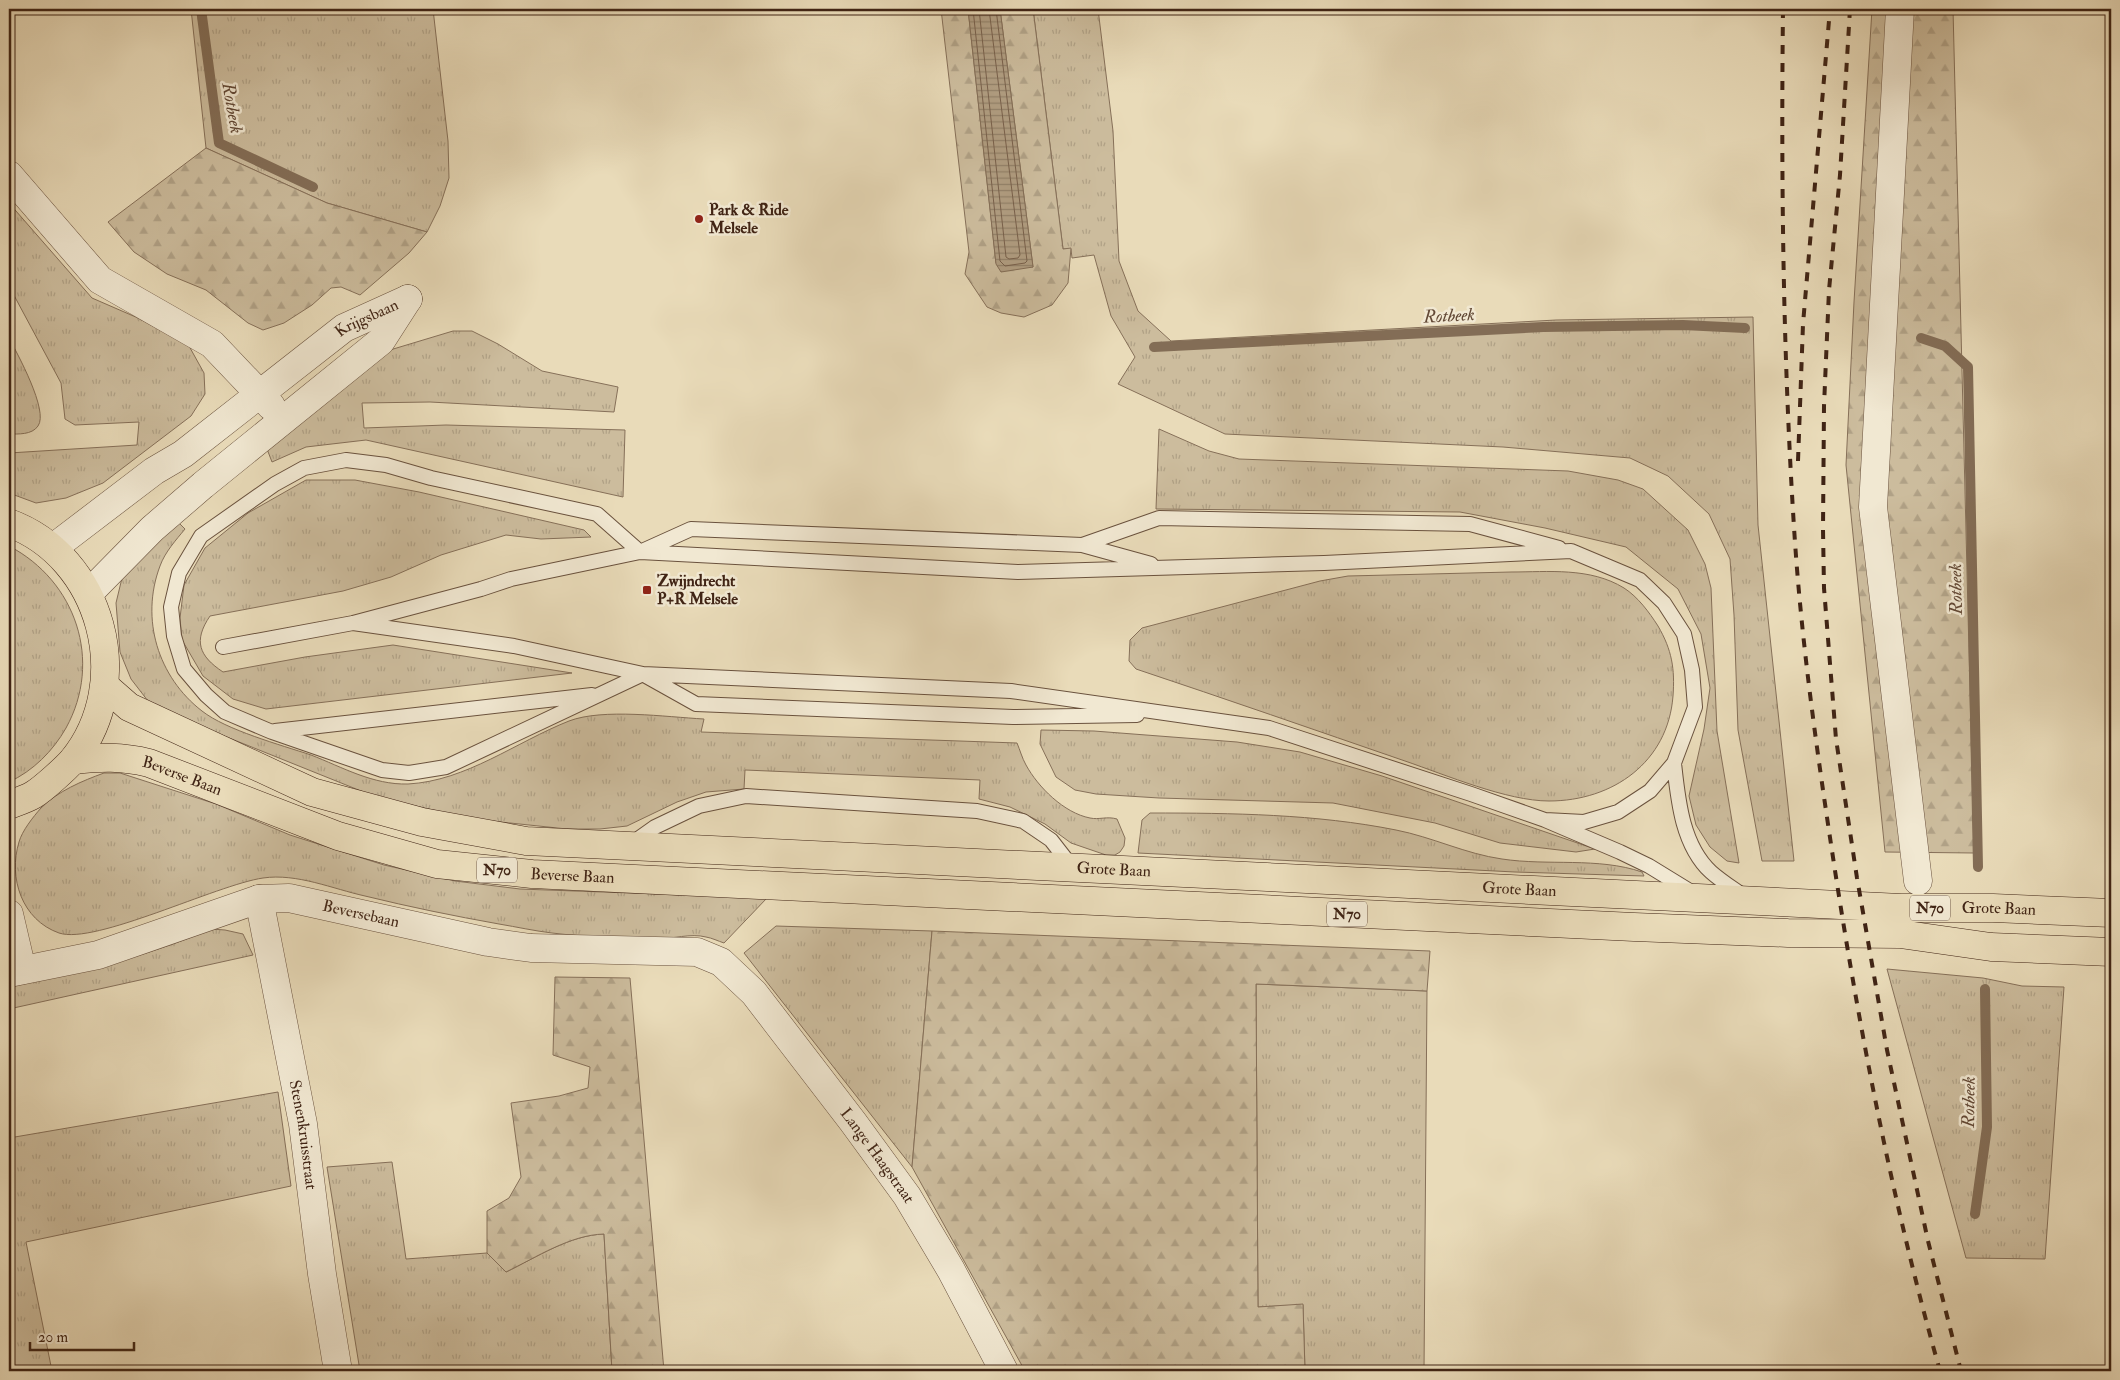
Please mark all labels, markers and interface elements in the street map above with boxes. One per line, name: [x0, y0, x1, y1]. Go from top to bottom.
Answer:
water label: Rotbeek: [216, 80, 248, 135]
place label: Park & Ride Melsele: [708, 200, 789, 238]
marker: Park & Ride Melsele: [693, 213, 705, 225]
street label: Krijgsbaan: [331, 295, 402, 341]
water label: Rotbeek: [1422, 303, 1475, 329]
water label: Rotbeek: [1944, 563, 1968, 616]
place label: Zwijndrecht P+R Melsele: [657, 571, 738, 609]
marker: Zwijndrecht P+R Melsele: [641, 584, 653, 596]
street label: Beverse Baan: [140, 752, 225, 800]
road number: N70: [477, 858, 517, 882]
street label: Grote Baan: [1076, 858, 1151, 881]
street label: Beverse Baan: [530, 864, 615, 888]
street label: Grote Baan: [1482, 878, 1557, 901]
street label: Beversebaan: [321, 896, 401, 932]
road number: N70: [1910, 896, 1950, 920]
street label: Grote Baan: [1962, 898, 2036, 920]
road number: N70: [1327, 902, 1367, 926]
water label: Rotbeek: [1957, 1076, 1981, 1129]
street label: Stenenkruisstraat: [285, 1078, 321, 1191]
street label: Lange Haagstraat: [836, 1104, 919, 1207]
scale bar: [30, 1320, 134, 1352]
text: 20 m: [38, 1328, 68, 1347]

